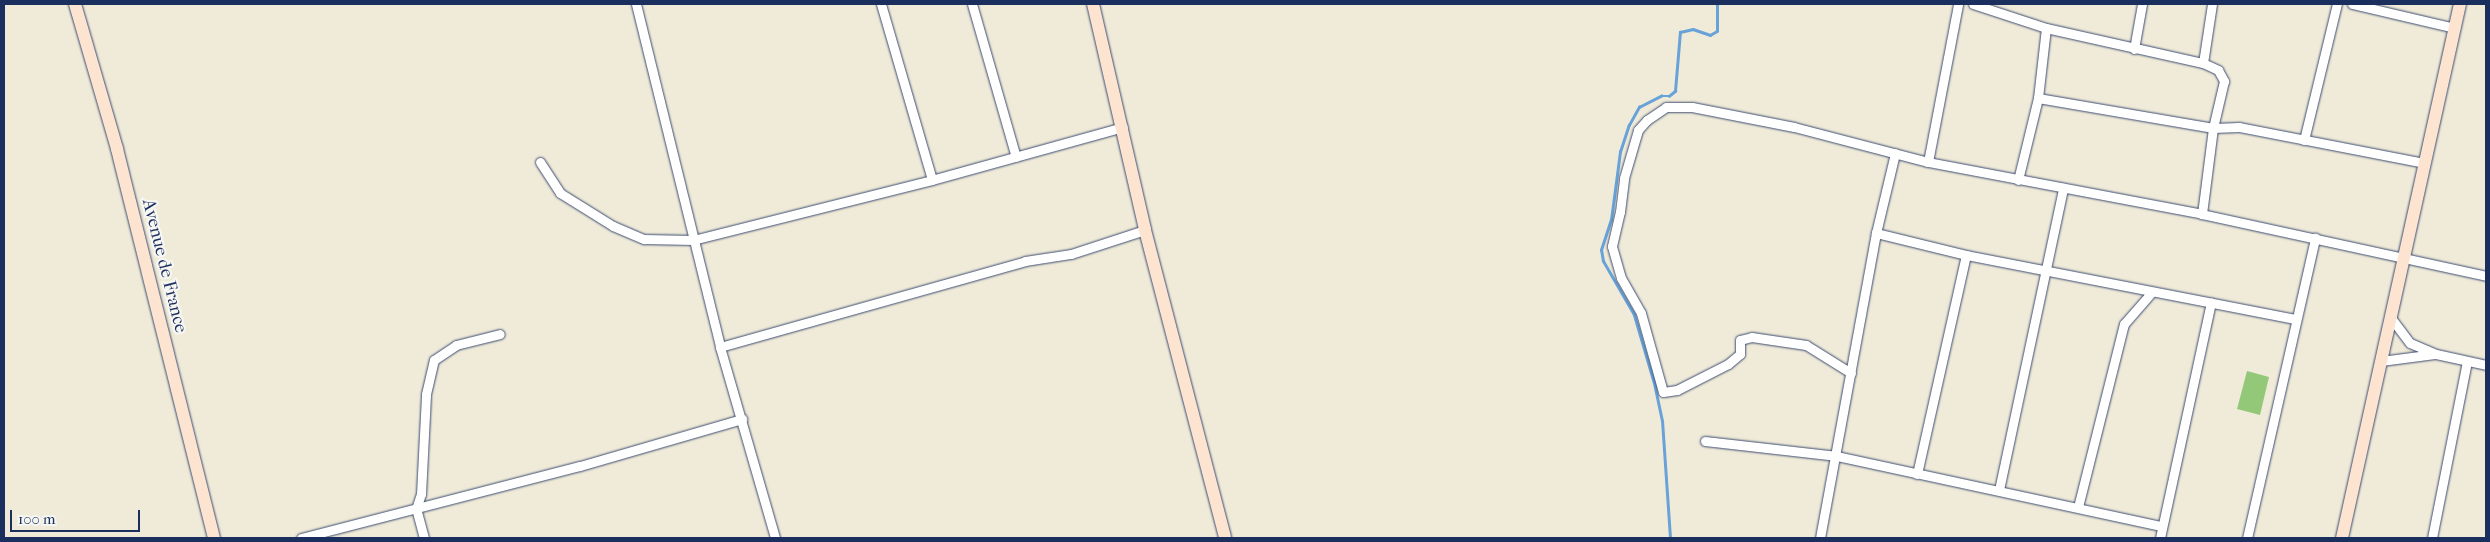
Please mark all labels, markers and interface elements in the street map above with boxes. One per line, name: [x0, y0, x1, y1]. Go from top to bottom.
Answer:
street label: Avenue de France: [137, 197, 191, 335]
scale bar: [12, 500, 142, 532]
text: 100 m: [18, 510, 56, 528]

